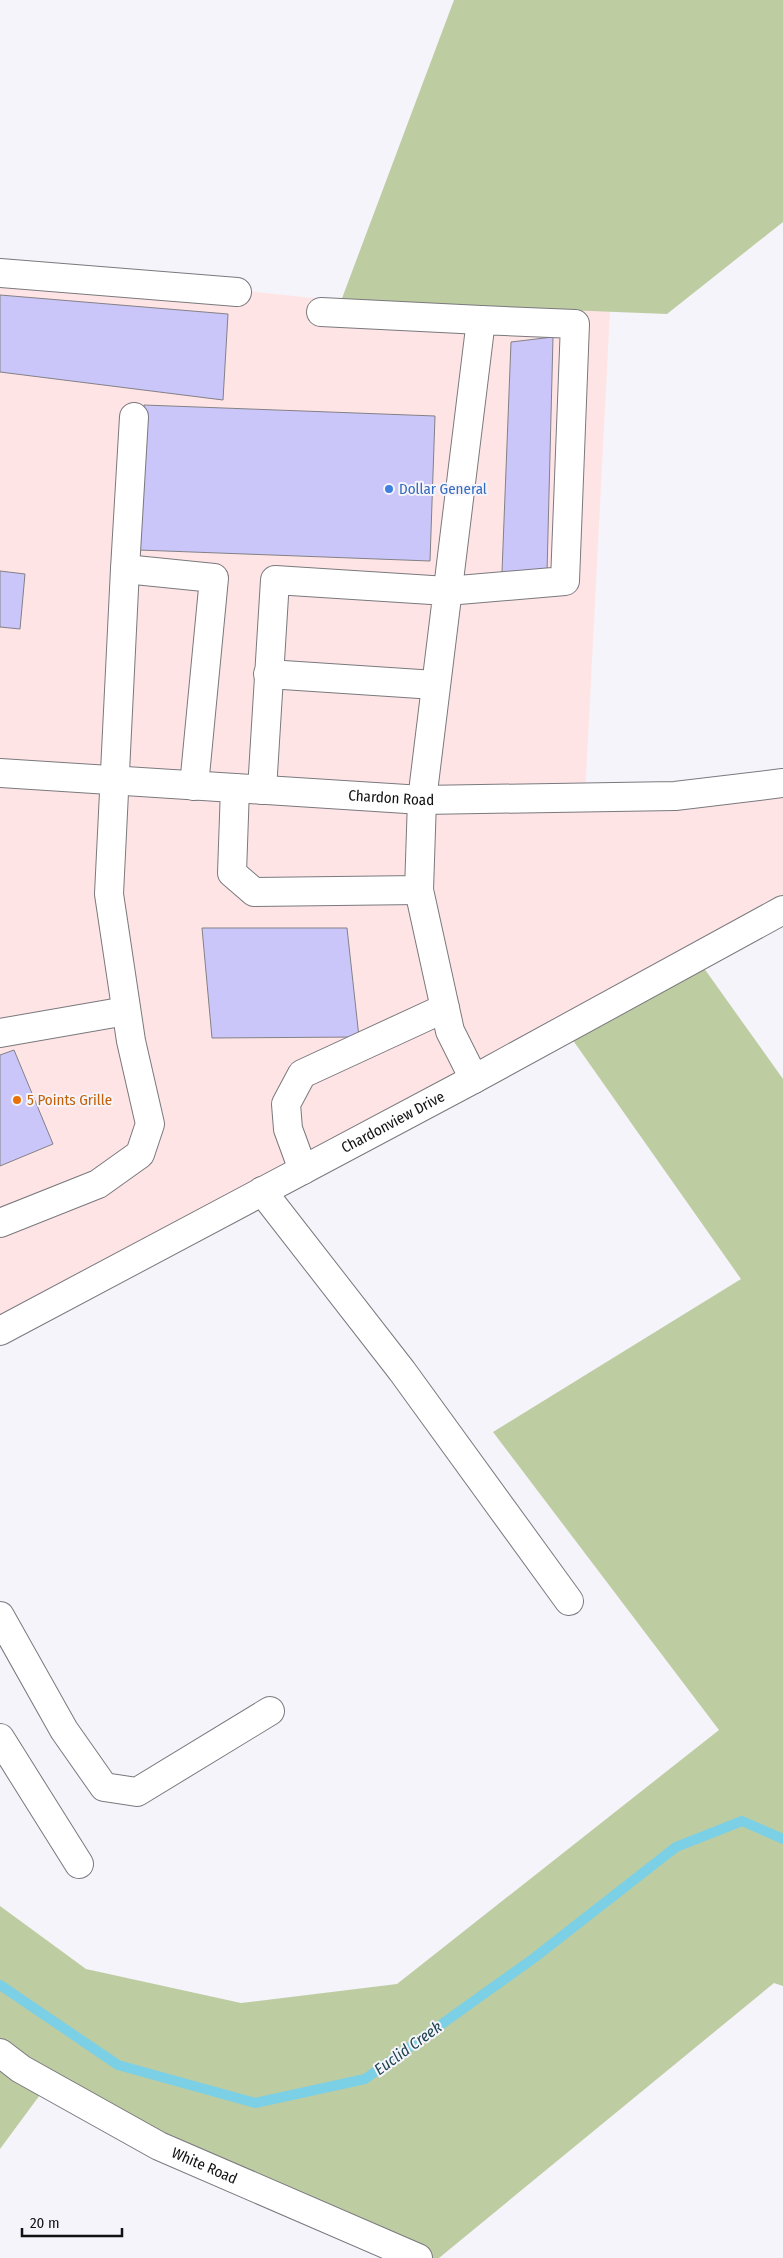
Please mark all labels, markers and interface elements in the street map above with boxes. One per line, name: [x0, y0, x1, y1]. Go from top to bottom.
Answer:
place label: Dollar General: [399, 480, 487, 498]
marker: Dollar General: [383, 483, 395, 495]
street label: Chardon Road: [348, 786, 434, 809]
street label: Chardonview Drive: [338, 1087, 448, 1157]
place label: 5 Points Grille: [27, 1091, 112, 1109]
marker: 5 Points Grille: [11, 1094, 23, 1106]
water label: Euclid Creek: [371, 2017, 446, 2079]
street label: White Road: [169, 2144, 240, 2188]
scale bar: [22, 2206, 122, 2238]
text: 20 m: [30, 2214, 60, 2232]

